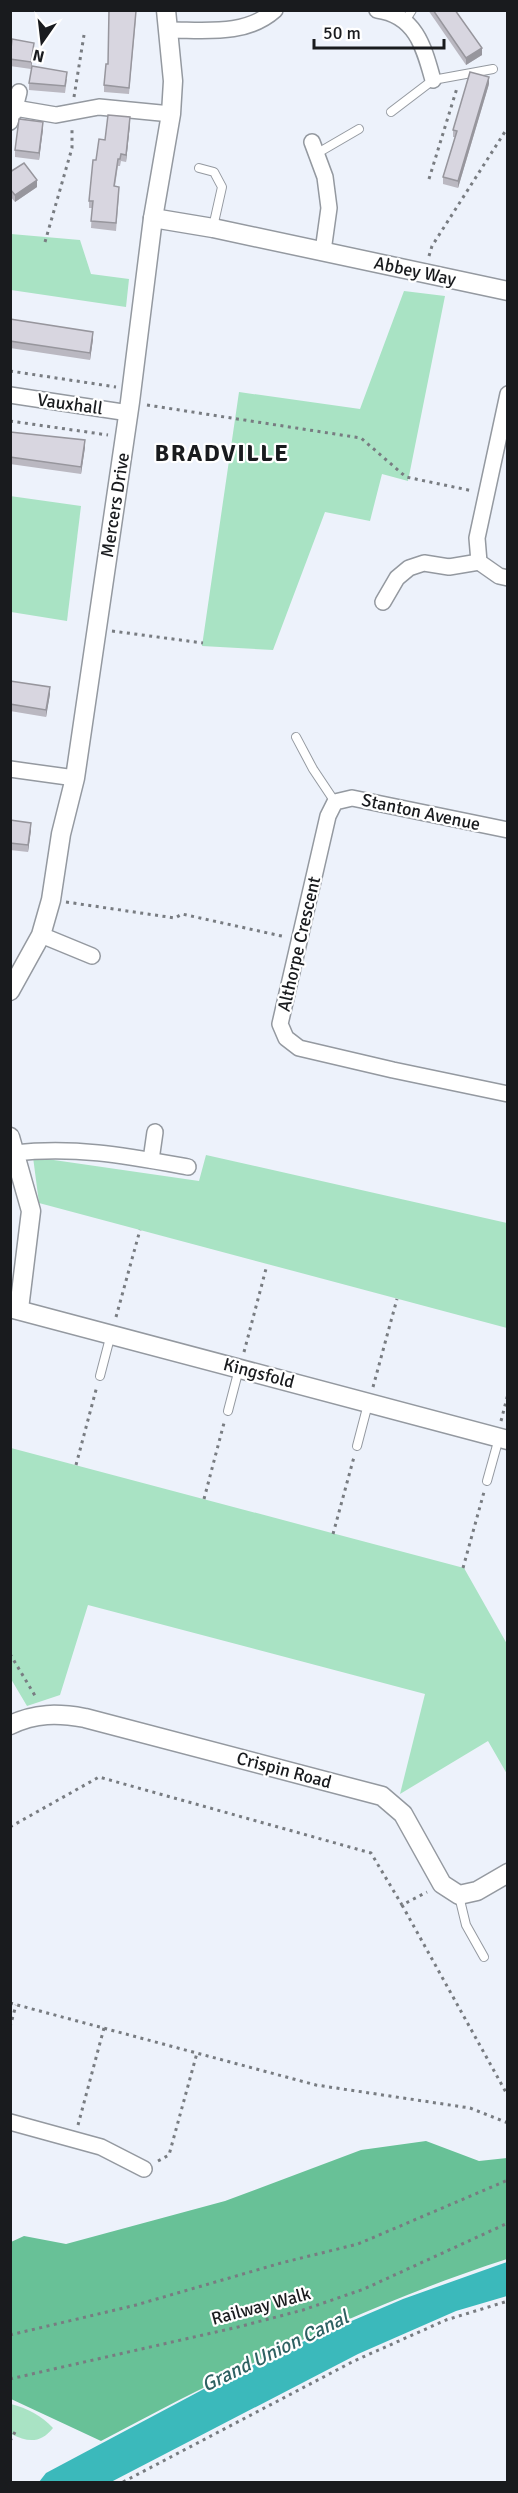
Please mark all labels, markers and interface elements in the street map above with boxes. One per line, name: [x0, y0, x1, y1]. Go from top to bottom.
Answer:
north arrow: [12, 12, 72, 72]
scale bar: [314, 12, 444, 50]
text: 50 m: [323, 22, 361, 44]
text: N: [31, 45, 46, 67]
street label: Abbey Way: [372, 252, 458, 291]
street label: Vauxhall: [36, 389, 104, 419]
district label: BRADVILLE: [154, 438, 290, 468]
street label: Mercers Drive: [96, 451, 134, 559]
street label: Stanton Avenue: [360, 789, 482, 835]
street label: Althorpe Crescent: [273, 874, 325, 1014]
street label: Kingsfold: [221, 1353, 297, 1393]
street label: Crispin Road: [234, 1747, 334, 1793]
street label: Railway Walk: [209, 2282, 313, 2330]
water label: Grand Union Canal: [197, 2304, 355, 2397]

